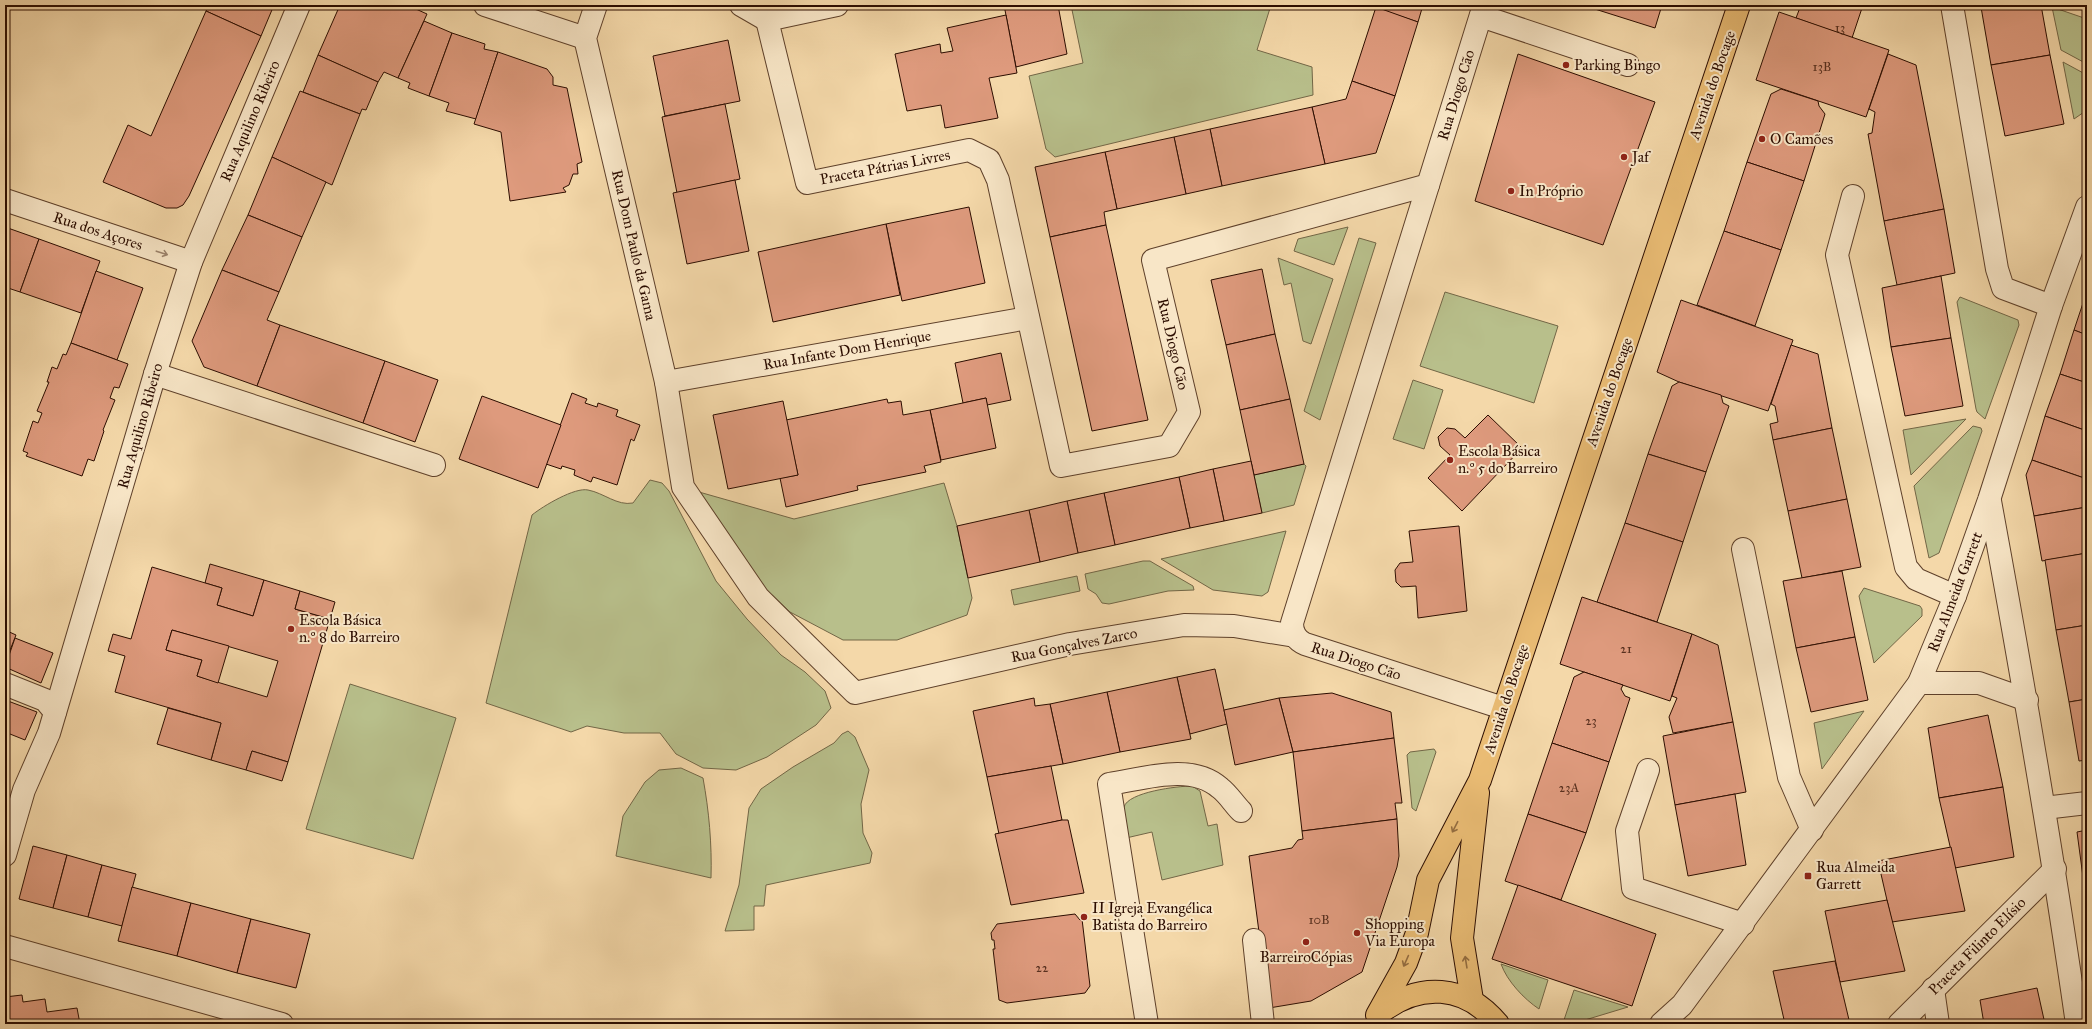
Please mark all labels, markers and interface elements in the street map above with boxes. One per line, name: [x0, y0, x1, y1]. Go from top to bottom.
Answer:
house number: 13: [1835, 20, 1845, 36]
street label: Avenida do Bocage: [1685, 28, 1739, 143]
street label: Rua Diogo Cão: [1434, 47, 1478, 142]
place label: Parking Bingo: [1574, 56, 1661, 74]
street label: Rua Aquilino Ribeiro: [216, 57, 285, 185]
house number: 13B: [1813, 59, 1831, 75]
marker: Parking Bingo: [1561, 60, 1571, 70]
place label: O Camões: [1770, 130, 1833, 148]
marker: O Camões: [1757, 134, 1767, 144]
street label: Praceta Pátrias Livres: [818, 146, 952, 188]
place label: Jaf: [1630, 148, 1652, 167]
marker: Jaf: [1619, 152, 1629, 162]
street label: Rua Dom Paulo da Gama: [608, 168, 660, 323]
place label: In Próprio: [1519, 182, 1584, 200]
marker: In Próprio: [1506, 186, 1516, 196]
street label: Rua dos Açores: [51, 208, 145, 254]
one-way arrow: [155, 249, 167, 257]
street label: Rua Diogo Cão: [1154, 296, 1192, 392]
street label: Rua Infante Dom Henrique: [762, 326, 933, 375]
street label: Avenida do Bocage: [1582, 335, 1636, 450]
street label: Rua Aquilino Ribeiro: [113, 361, 168, 491]
place label: Escola Básica n.º 5 do Barreiro: [1458, 442, 1558, 477]
marker: Escola Básica n.º 5 do Barreiro: [1445, 455, 1455, 465]
street label: Rua Almeida Garrett: [1924, 529, 1986, 655]
place label: Escola Básica n.º 8 do Barreiro: [299, 611, 400, 646]
marker: Escola Básica n.º 8 do Barreiro: [286, 624, 296, 634]
street label: Rua Gonçalves Zarco: [1009, 624, 1139, 666]
street label: Rua Diogo Cão: [1309, 638, 1404, 684]
house number: 21: [1620, 641, 1632, 657]
street label: Avenida do Bocage: [1480, 642, 1532, 757]
house number: 23: [1585, 713, 1597, 729]
house number: 23A: [1559, 780, 1579, 796]
one-way arrow: [1451, 820, 1459, 832]
place label: Rua Almeida Garrett: [1816, 858, 1896, 893]
marker: Rua Almeida Garrett: [1803, 871, 1813, 881]
street label: Praceta Filinto Elísio: [1925, 893, 2030, 998]
place label: II Igreja Evangélica Batista do Barreiro: [1092, 899, 1213, 934]
marker: II Igreja Evangélica Batista do Barreiro: [1079, 912, 1089, 922]
house number: 10B: [1308, 912, 1330, 928]
place label: Shopping Via Europa: [1364, 915, 1436, 950]
marker: Shopping Via Europa: [1352, 928, 1362, 938]
marker: BarreiroCópias: [1301, 937, 1311, 947]
place label: BarreiroCópias: [1260, 948, 1352, 966]
one-way arrow: [1402, 954, 1409, 966]
one-way arrow: [1462, 955, 1470, 968]
house number: 22: [1036, 960, 1049, 976]

